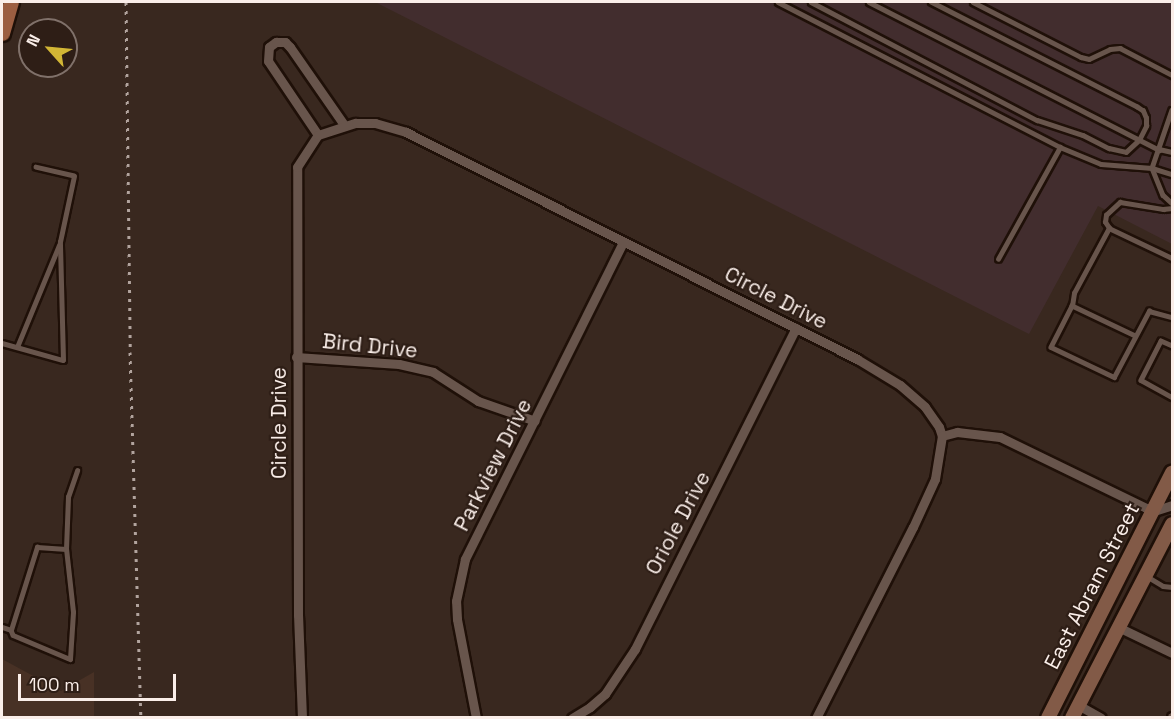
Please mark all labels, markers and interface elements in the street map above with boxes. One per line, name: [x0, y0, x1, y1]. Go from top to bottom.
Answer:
north arrow: [18, 18, 78, 78]
text: N: [22, 31, 45, 50]
street label: Circle Drive: [720, 261, 832, 335]
street label: Bird Drive: [321, 328, 419, 364]
street label: Circle Drive: [266, 367, 292, 479]
street label: Parkview Drive: [449, 395, 537, 535]
street label: Oriole Drive: [640, 467, 716, 579]
street label: East Abram Street: [1039, 498, 1145, 674]
scale bar: [21, 662, 178, 700]
text: 100 m: [29, 673, 80, 696]

